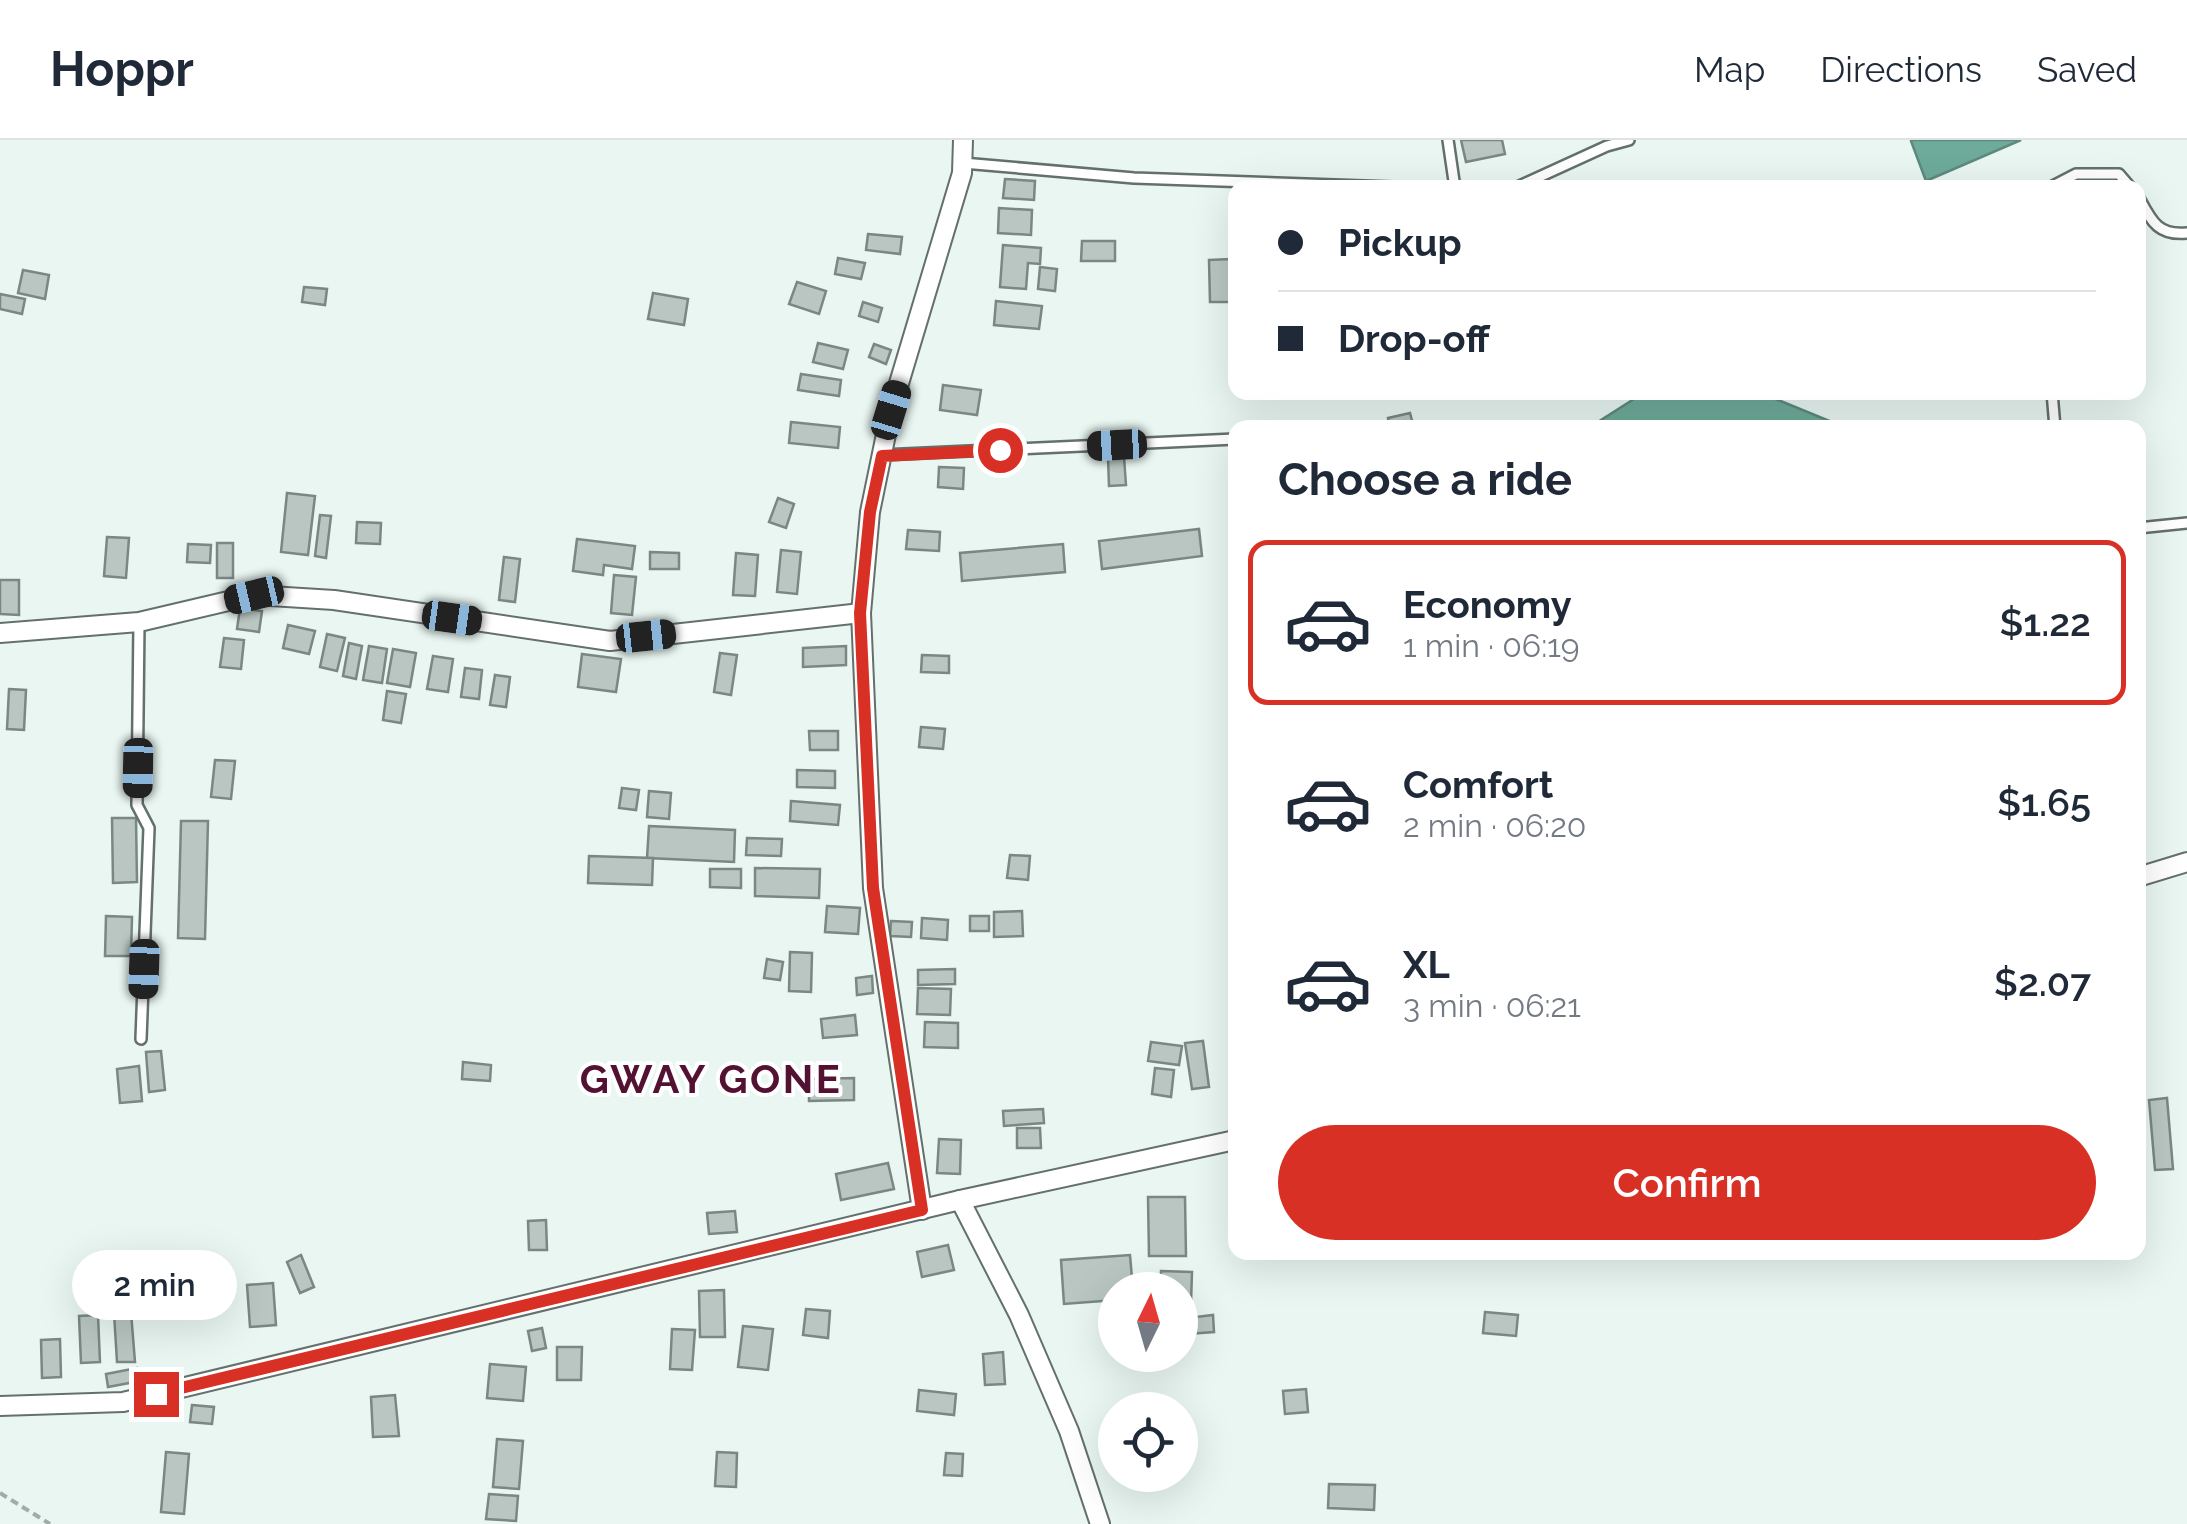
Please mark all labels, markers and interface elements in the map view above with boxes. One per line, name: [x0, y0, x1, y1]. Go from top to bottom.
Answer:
text: Hoppr: [50, 41, 194, 97]
text: Map: [1694, 49, 1765, 90]
text: Directions: [1820, 49, 1982, 90]
text: Saved: [2037, 49, 2137, 90]
text: Pickup: [1338, 220, 1462, 265]
text: Drop-off: [1338, 316, 1490, 361]
car: [868, 377, 914, 443]
route start: [978, 428, 1023, 473]
car: [1086, 428, 1148, 462]
text: Choose a ride: [1278, 453, 1572, 506]
car: [221, 574, 287, 616]
icon: car: [1283, 578, 1373, 668]
text: Economy: [1403, 582, 1572, 627]
car: [420, 599, 484, 637]
text: $1.22: [1999, 600, 2091, 645]
car: [615, 618, 677, 654]
text: 1 min · 06:19: [1403, 627, 1580, 664]
car: [122, 738, 154, 798]
icon: car: [1283, 758, 1373, 848]
text: Comfort: [1403, 762, 1553, 807]
text: $1.65: [1997, 780, 2091, 825]
text: 2 min · 06:20: [1403, 807, 1586, 844]
car: [128, 938, 160, 1000]
icon: car: [1283, 938, 1373, 1028]
text: XL: [1403, 942, 1450, 987]
text: $2.07: [1994, 960, 2091, 1005]
text: 3 min · 06:21: [1403, 987, 1581, 1024]
district label: GWAY GONE: [580, 1055, 842, 1102]
button: Confirm: [1278, 1125, 2096, 1240]
callout: 2 min: [74, 1249, 238, 1319]
text: 2 min: [114, 1266, 195, 1303]
north arrow: [1098, 1272, 1198, 1372]
map controls: [1098, 1272, 1198, 1492]
route end: [134, 1372, 179, 1417]
button: locate: [1098, 1392, 1198, 1492]

